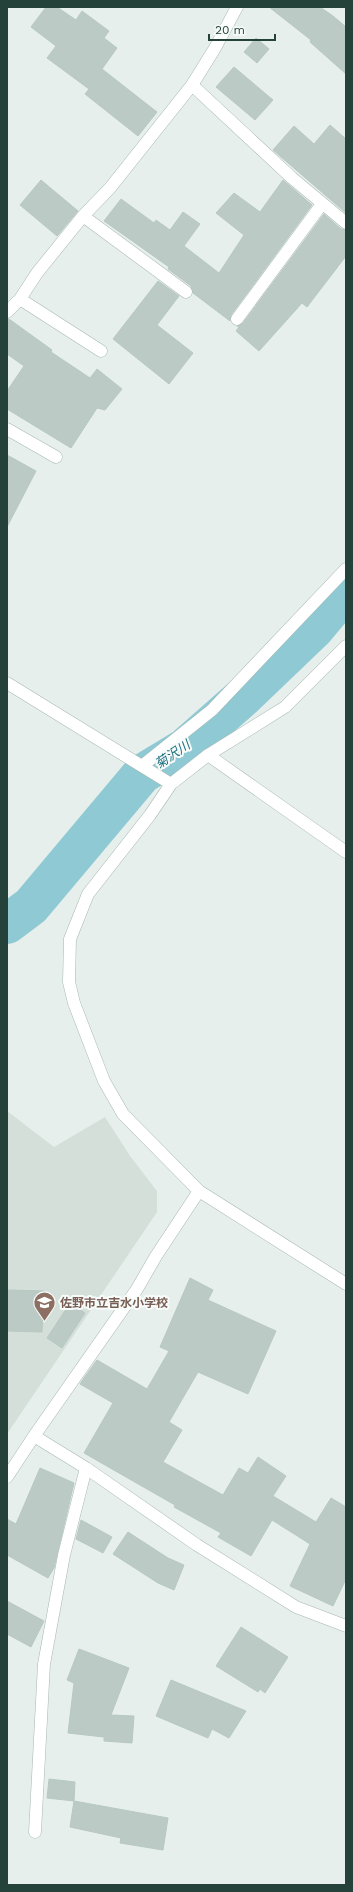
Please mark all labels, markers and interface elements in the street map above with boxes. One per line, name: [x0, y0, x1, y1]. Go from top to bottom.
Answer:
scale bar: [209, 16, 275, 42]
text: 20 m: [215, 23, 245, 37]
water label: 菊沢川: [152, 736, 194, 772]
school or university icon: 佐野市立吉水小学校: [31, 1290, 57, 1323]
place label: 佐野市立吉水小学校: [60, 1296, 168, 1310]

